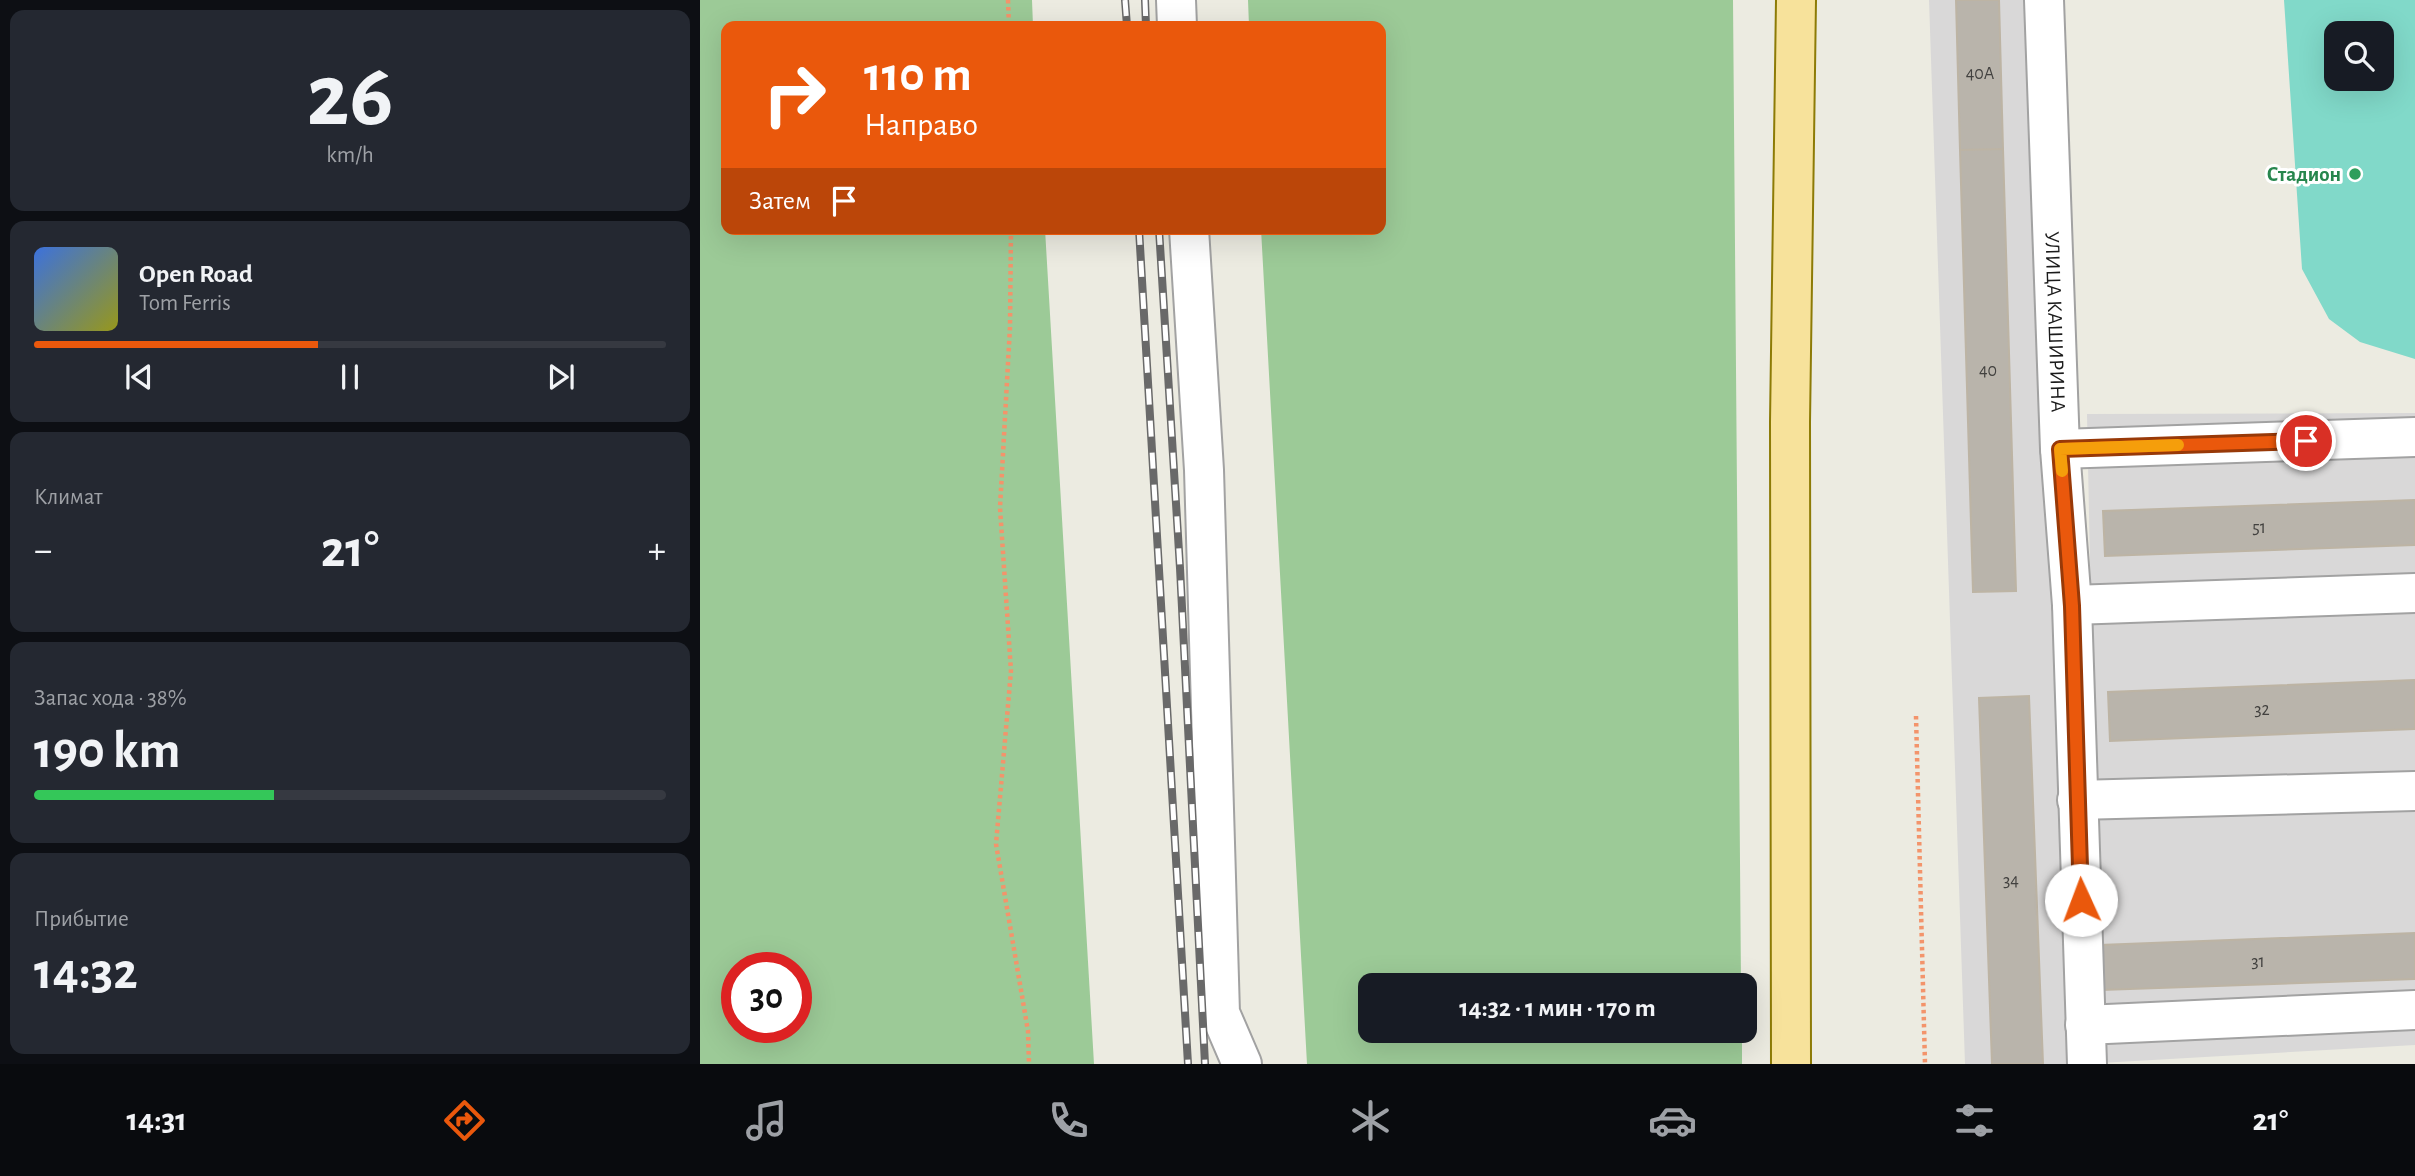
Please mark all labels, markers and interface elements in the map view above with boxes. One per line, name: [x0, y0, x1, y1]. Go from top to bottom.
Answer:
map controls: [2324, 21, 2394, 91]
button: search: [2324, 21, 2394, 91]
icon: right: [749, 49, 840, 140]
text: 26: [307, 51, 393, 142]
text: 110 m: [864, 51, 972, 100]
house number: 40А: [1966, 65, 1995, 83]
text: Направо: [864, 109, 978, 141]
text: km/h: [326, 144, 374, 167]
place label: Стадион: [2267, 164, 2341, 185]
marker: Стадион: [2347, 166, 2363, 182]
icon: arrive: [825, 182, 863, 220]
text: Затем: [749, 188, 811, 214]
street label: УЛИЦА КАШИРИНА: [2042, 231, 2069, 413]
text: Open Road: [139, 261, 253, 287]
text: Tom Ferris: [139, 292, 231, 315]
icon: previous: [120, 358, 158, 396]
icon: pause: [331, 358, 369, 396]
icon: next: [542, 358, 580, 396]
house number: 40: [1979, 362, 1997, 380]
pin: [2276, 411, 2336, 471]
icon: arrive: [2287, 422, 2325, 460]
text: Климат: [34, 486, 103, 509]
house number: 51: [2252, 519, 2266, 537]
text: 21°: [321, 524, 379, 576]
text: −: [34, 532, 52, 570]
text: +: [648, 532, 666, 570]
text: Запас хода · 38%: [34, 687, 187, 710]
house number: 32: [2254, 701, 2270, 719]
text: 190 km: [34, 725, 180, 777]
position arrow: [2044, 863, 2118, 937]
house number: 34: [2003, 872, 2019, 890]
text: Прибытие: [34, 908, 129, 931]
text: 14:32: [34, 946, 138, 998]
speed limit sign: 30: [721, 952, 812, 1043]
house number: 31: [2251, 953, 2265, 971]
text: 14:32 · 1 мин · 170 m: [1459, 995, 1656, 1021]
icon: directions: [440, 1096, 489, 1145]
icon: music: [742, 1096, 791, 1145]
icon: phone: [1044, 1096, 1093, 1145]
icon: climate: [1346, 1096, 1395, 1145]
icon: car: [1648, 1096, 1697, 1145]
icon: filters: [1950, 1096, 1999, 1145]
text: 14:31: [127, 1104, 187, 1136]
text: 21°: [2252, 1104, 2288, 1136]

